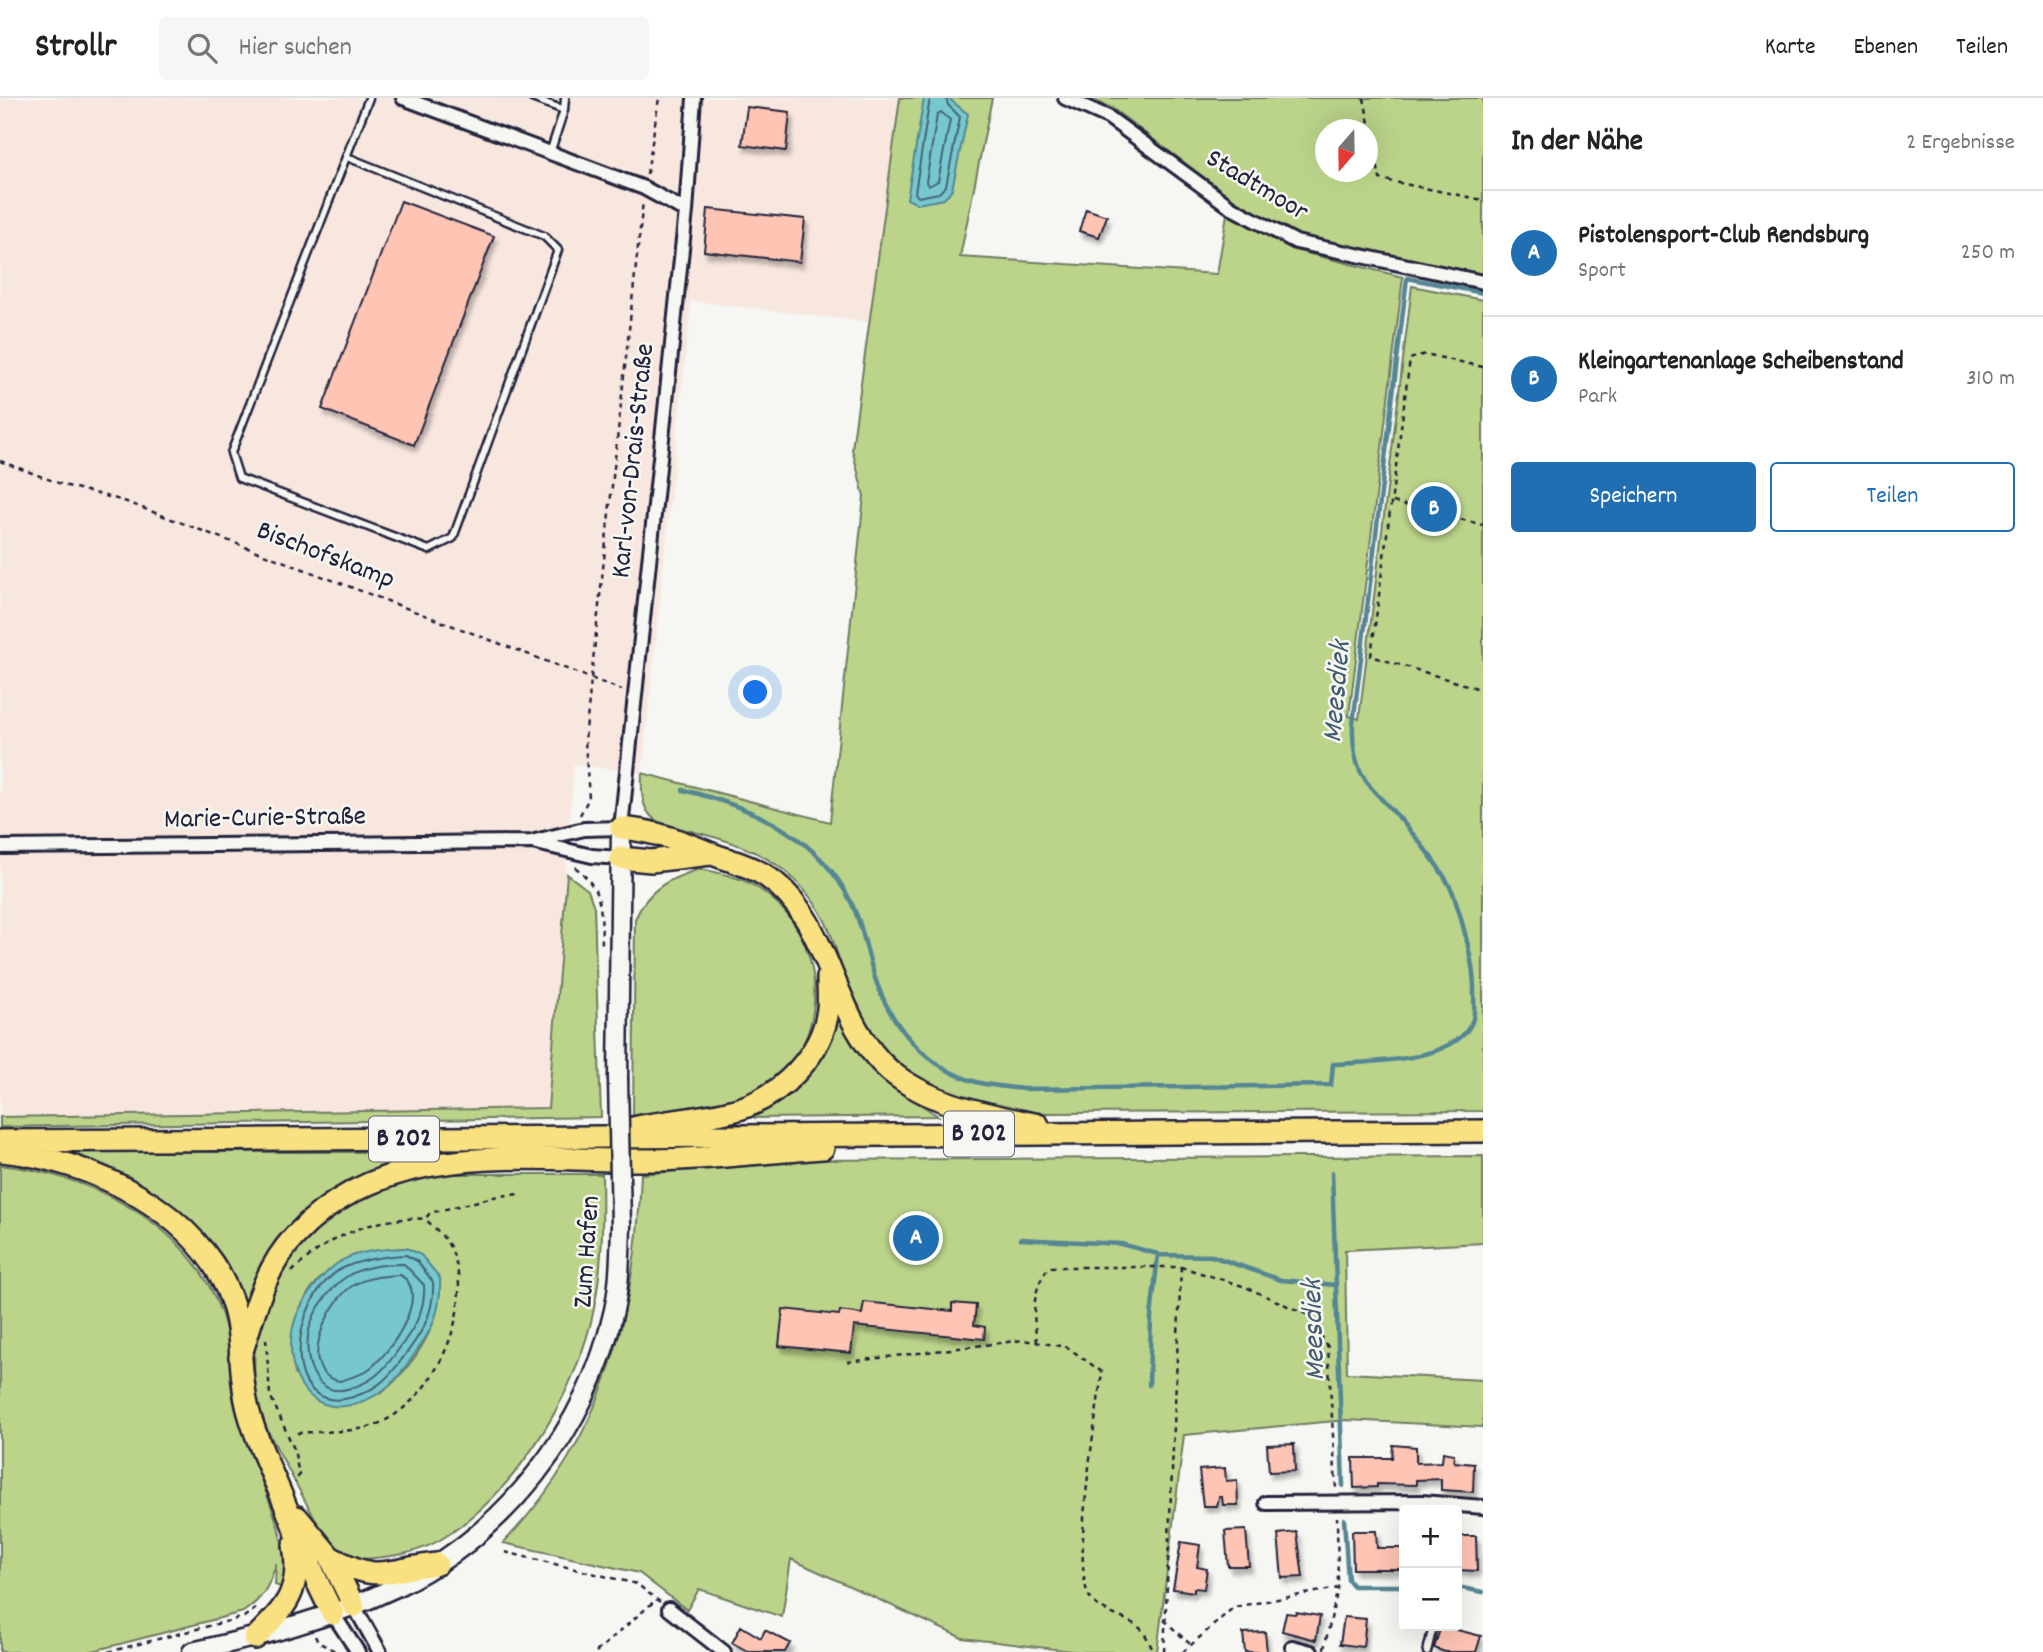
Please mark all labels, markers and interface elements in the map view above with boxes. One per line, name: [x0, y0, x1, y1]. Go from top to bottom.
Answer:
search box: [159, 17, 649, 80]
text: Strollr: [35, 25, 117, 72]
icon: search: [183, 29, 221, 67]
text: Hier suchen: [239, 30, 352, 67]
text: Karte: [1765, 31, 1815, 65]
text: Ebenen: [1853, 31, 1918, 65]
text: Teilen: [1956, 31, 2008, 65]
north arrow: [1315, 119, 1378, 182]
text: In der Nähe: [1511, 122, 1643, 165]
text: 2 Ergebnisse: [1906, 127, 2015, 160]
street label: Stadtmoor: [1197, 141, 1316, 234]
text: Pistolensport-Club Rendsburg: [1578, 218, 1869, 255]
text: A: [1528, 237, 1540, 270]
text: 250 m: [1961, 237, 2015, 270]
text: Sport: [1578, 255, 1626, 288]
street label: Karl-von-Drais-Straße: [603, 342, 667, 580]
text: Kleingartenanlage Scheibenstand: [1578, 344, 1904, 381]
text: B: [1529, 363, 1539, 396]
text: 310 m: [1966, 363, 2015, 396]
text: Park: [1578, 381, 1617, 414]
button: Speichern: [1511, 462, 1756, 532]
button: Teilen: [1770, 462, 2015, 532]
pin: B: [1411, 483, 1457, 535]
street label: Bischofskamp: [250, 512, 400, 602]
water label: Meesdiek: [1313, 637, 1365, 745]
your location: [738, 675, 772, 709]
street label: Marie-Curie-Straße: [164, 798, 366, 842]
road number: B 202: [944, 1112, 1014, 1156]
road number: B 202: [369, 1116, 439, 1162]
street label: Zum Hafen: [565, 1194, 613, 1310]
pin: A: [893, 1212, 939, 1264]
water label: Meesdiek: [1293, 1276, 1339, 1382]
map controls: [1399, 1505, 1462, 1631]
button: +: [1399, 1505, 1462, 1568]
button: −: [1399, 1568, 1462, 1631]

